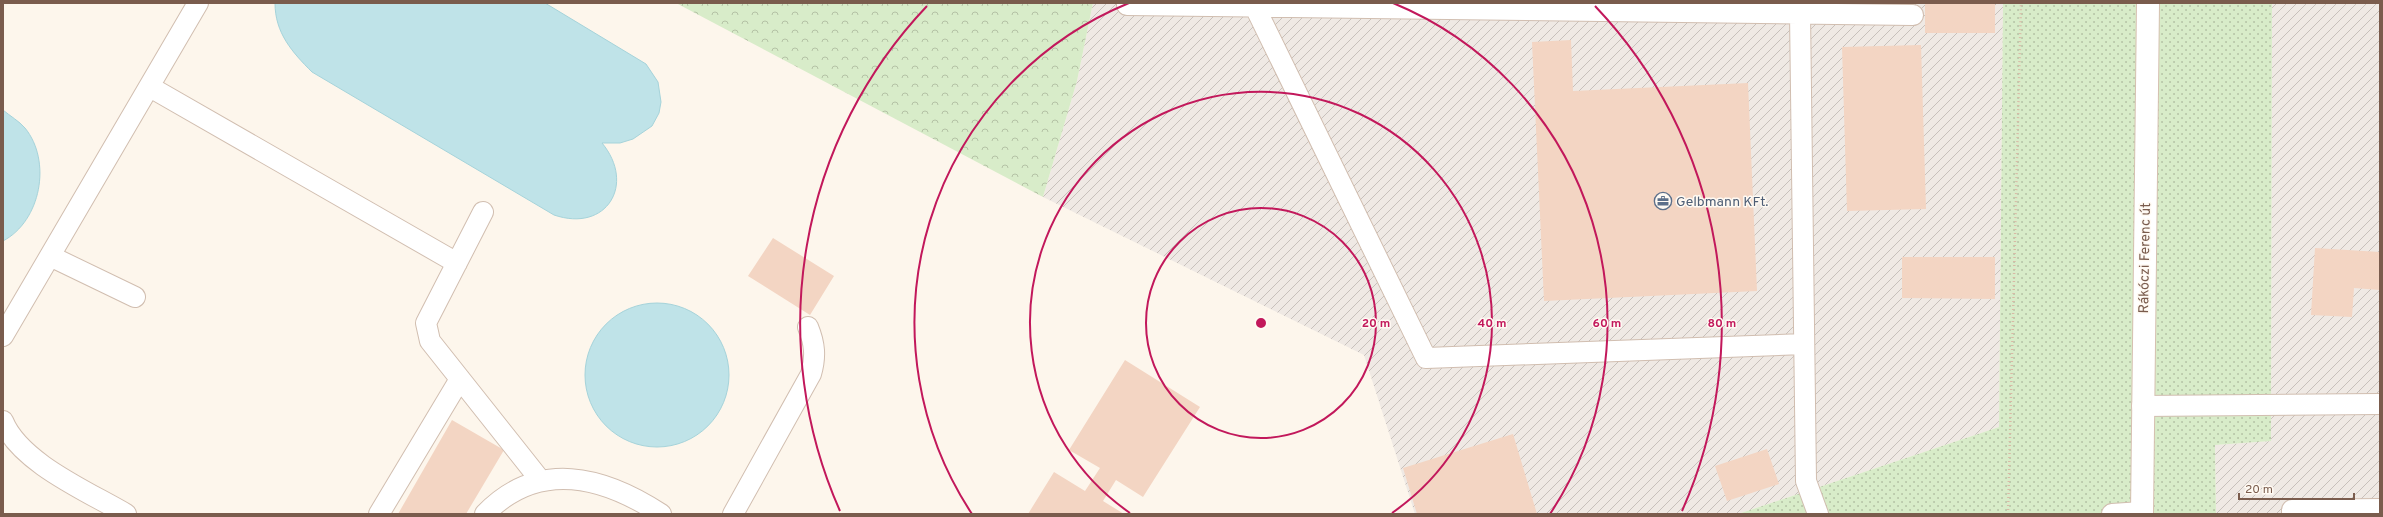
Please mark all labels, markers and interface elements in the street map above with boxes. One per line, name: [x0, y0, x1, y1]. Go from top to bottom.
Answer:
office icon: Gelbmann KFt.: [1653, 191, 1673, 211]
place label: Gelbmann KFt.: [1676, 194, 1769, 211]
street label: Rákóczi Ferenc út: [2136, 202, 2155, 314]
centre of rings: [1254, 316, 1268, 330]
text: 20 m: [1362, 316, 1390, 332]
text: 40 m: [1477, 316, 1507, 332]
text: 60 m: [1593, 316, 1621, 332]
text: 80 m: [1708, 316, 1736, 332]
scale bar: [2239, 475, 2354, 501]
text: 20 m: [2245, 482, 2273, 498]

